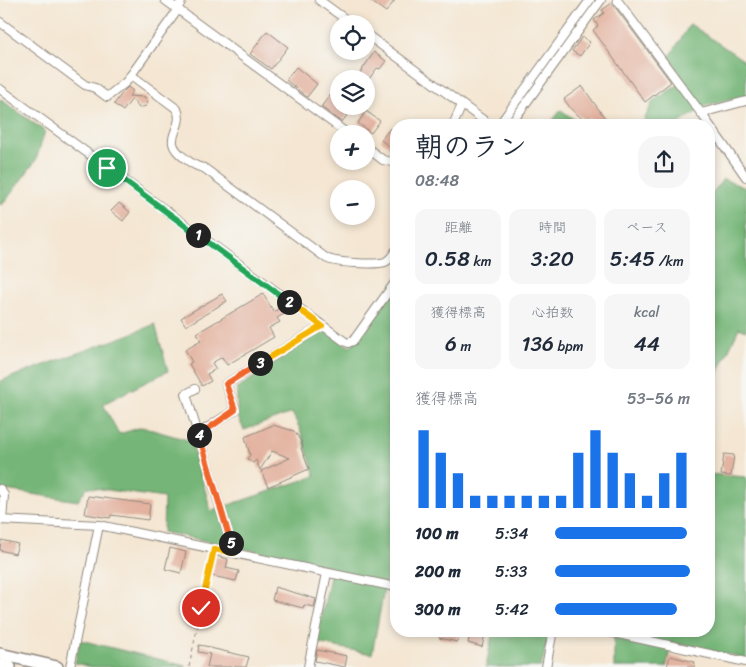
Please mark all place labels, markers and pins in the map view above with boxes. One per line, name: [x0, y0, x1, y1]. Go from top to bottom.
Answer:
pin: [86, 147, 128, 189]
pin: 1: [186, 222, 210, 248]
pin: 2: [276, 290, 302, 314]
pin: 3: [248, 350, 272, 376]
pin: 4: [186, 422, 212, 448]
pin: 5: [218, 530, 244, 556]
pin: [180, 587, 222, 629]

